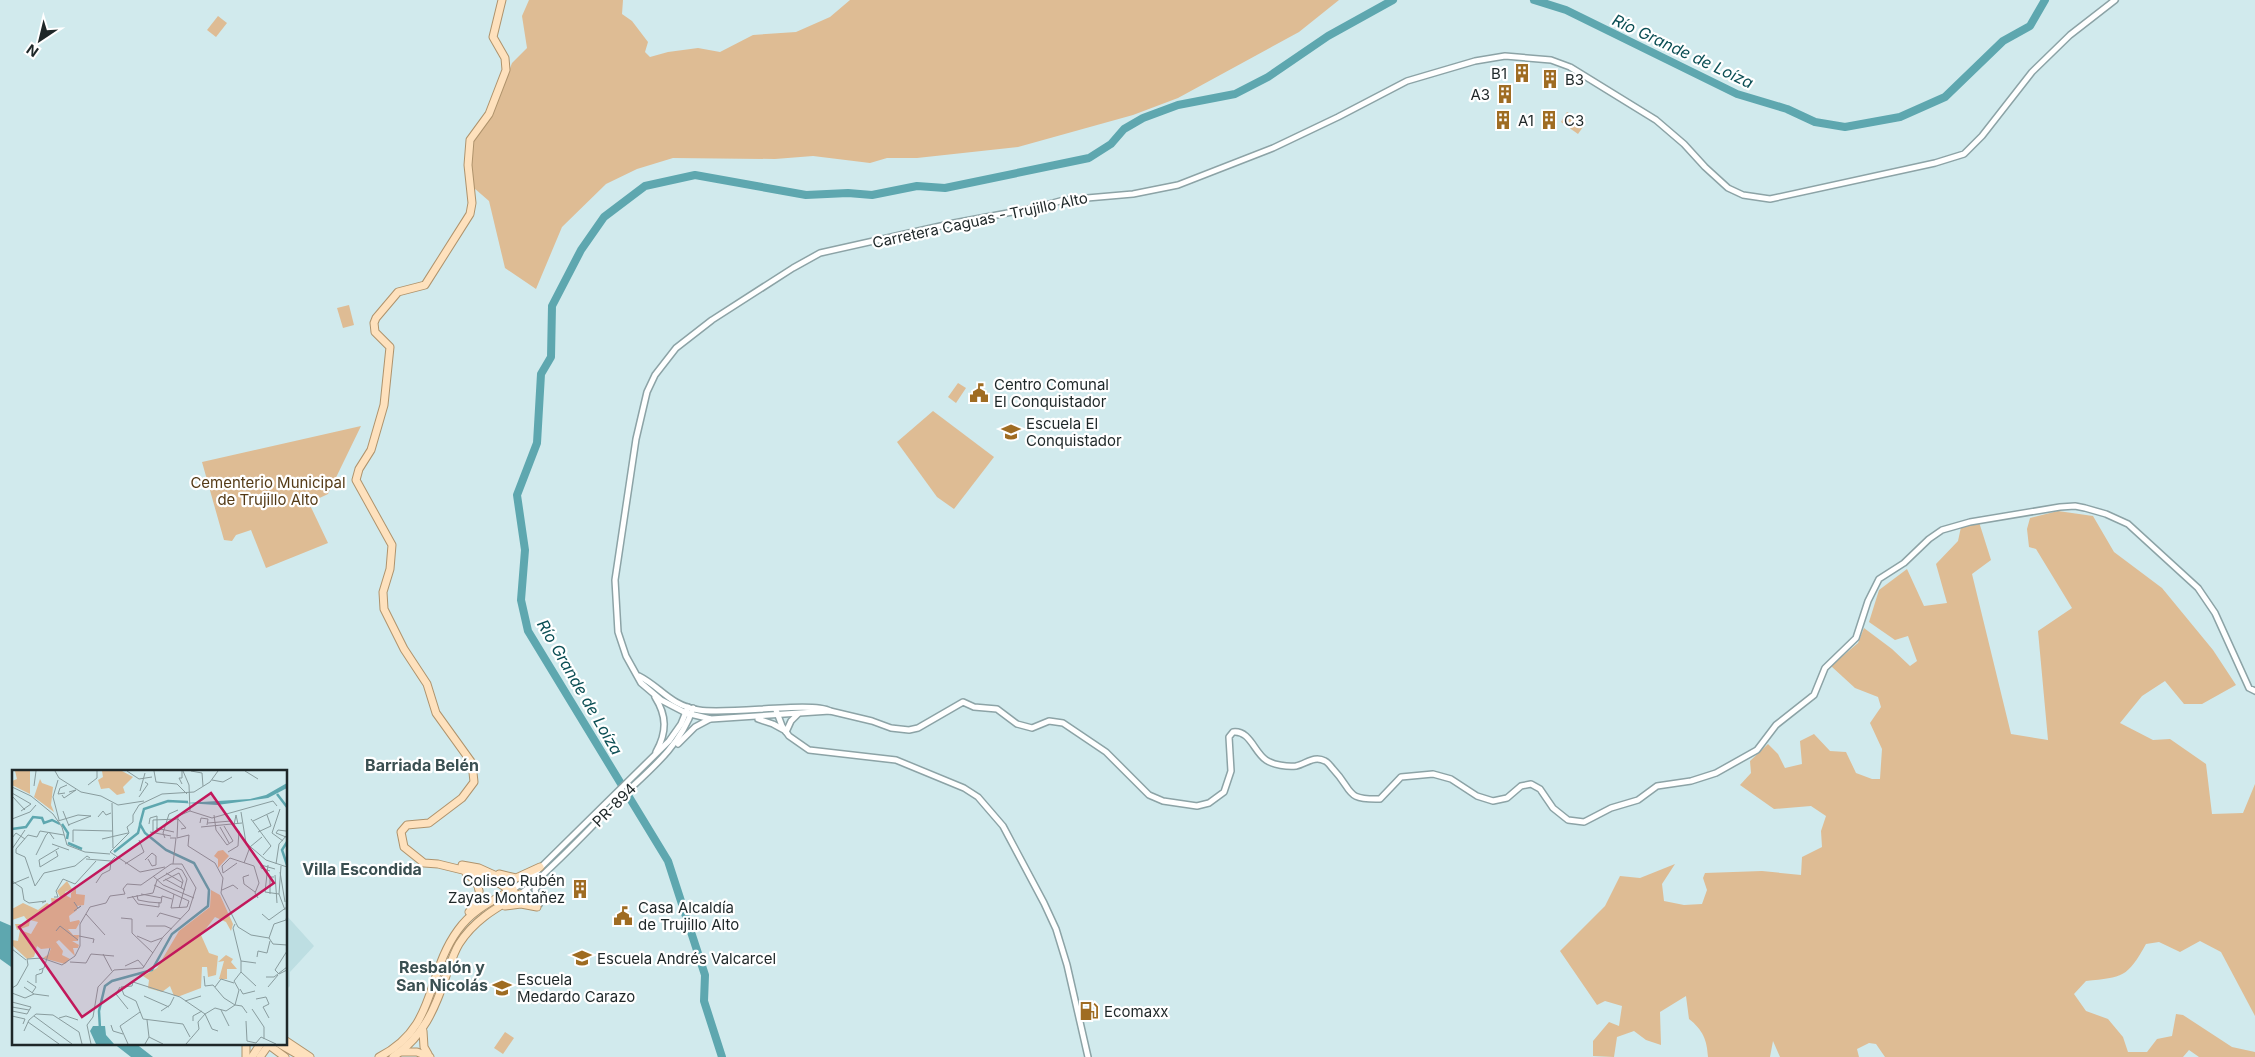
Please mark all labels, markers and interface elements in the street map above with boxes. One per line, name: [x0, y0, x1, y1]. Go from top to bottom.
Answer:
water label: Río Grande de Loíza: [1609, 10, 1757, 93]
north arrow: [15, 15, 65, 65]
text: N: [23, 41, 42, 61]
building icon: B1: [1511, 62, 1533, 84]
place label: B1: [1491, 64, 1507, 83]
building icon: B3: [1539, 68, 1561, 90]
place label: B3: [1565, 70, 1584, 89]
building icon: A3: [1494, 83, 1516, 105]
place label: A3: [1470, 85, 1490, 104]
building icon: A1: [1492, 109, 1514, 131]
building icon: C3: [1538, 109, 1560, 131]
place label: A1: [1518, 111, 1534, 130]
place label: C3: [1564, 111, 1584, 130]
street label: Carretera Caguas - Trujillo Alto: [871, 188, 1089, 252]
place label: Centro Comunal El Conquistador: [994, 375, 1109, 411]
public building icon: Centro Comunal El Conquistador: [968, 382, 990, 404]
place label: Escuela El Conquistador: [1026, 414, 1122, 450]
school or university icon: Escuela El Conquistador: [1000, 421, 1022, 443]
park label: Cementerio Municipal de Trujillo Alto: [190, 473, 346, 509]
water label: Río Grande de Loíza: [533, 616, 627, 759]
district label: Barriada Belén: [365, 755, 479, 775]
inset map: [12, 770, 288, 1044]
street label: PR-894: [588, 779, 640, 831]
district label: Villa Escondida: [302, 859, 422, 879]
place label: Coliseo Rubén Zayas Montañez: [448, 871, 565, 907]
building icon: Coliseo Rubén Zayas Montañez: [569, 878, 591, 900]
place label: Casa Alcaldía de Trujillo Alto: [638, 898, 739, 934]
public building icon: Casa Alcaldía de Trujillo Alto: [612, 905, 634, 927]
school or university icon: Escuela Andrés Valcarcel: [571, 947, 593, 969]
place label: Escuela Andrés Valcarcel: [597, 949, 776, 968]
district label: Resbalón y San Nicolás: [396, 957, 488, 995]
place label: Escuela Medardo Carazo: [517, 970, 635, 1006]
school or university icon: Escuela Medardo Carazo: [491, 977, 513, 999]
fuel station icon: Ecomaxx: [1078, 1000, 1100, 1022]
place label: Ecomaxx: [1104, 1002, 1169, 1021]

